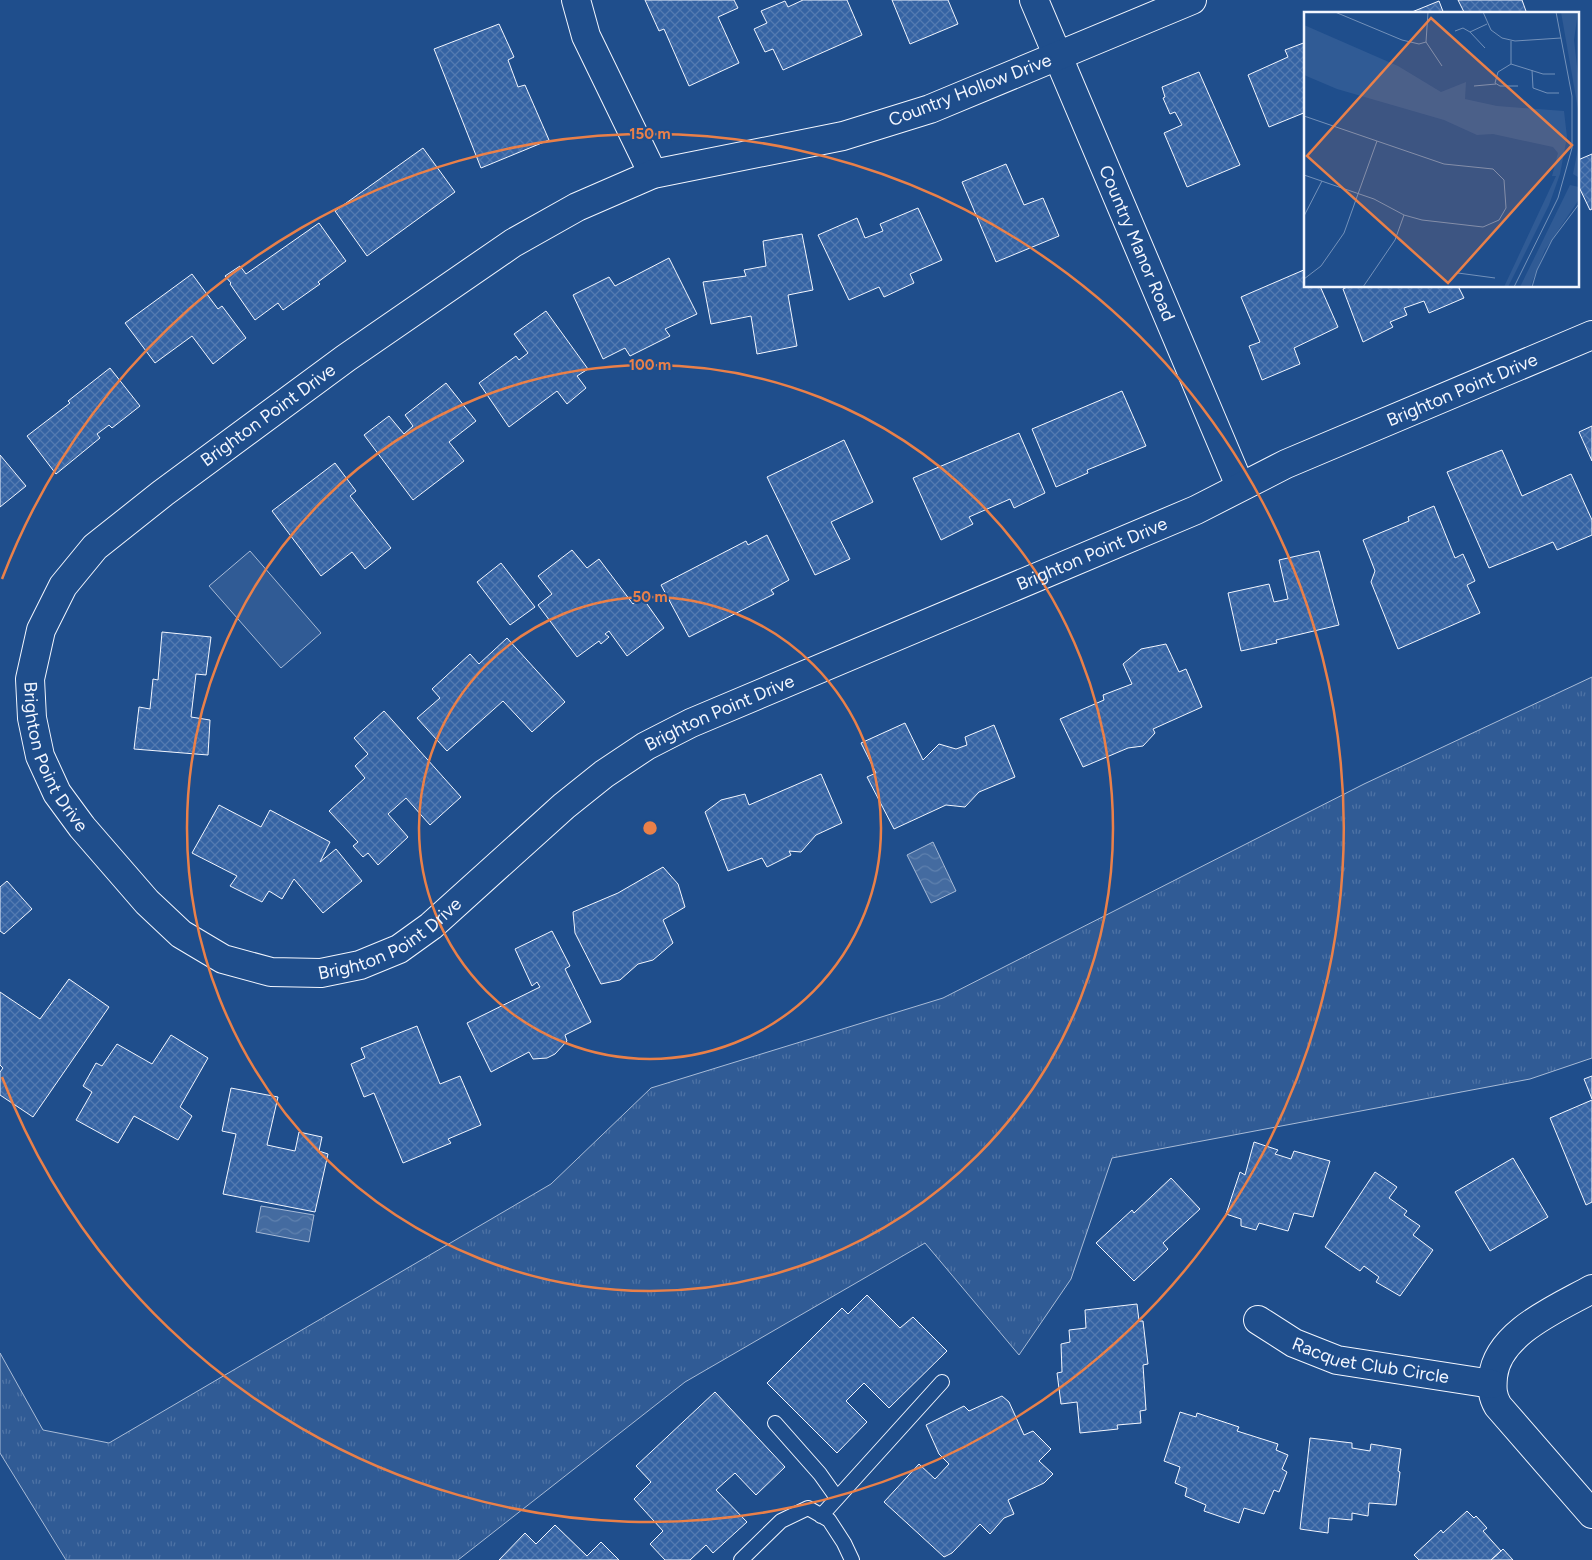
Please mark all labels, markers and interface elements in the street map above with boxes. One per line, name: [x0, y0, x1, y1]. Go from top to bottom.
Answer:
inset map: [1304, 12, 1580, 288]
street label: Country Hollow Drive: [886, 49, 1055, 131]
text: 150 m: [629, 125, 671, 143]
street label: Country Manor Road: [1094, 162, 1180, 324]
street label: Brighton Point Drive: [1383, 348, 1541, 431]
text: 100 m: [629, 356, 671, 374]
street label: Brighton Point Drive: [196, 359, 340, 471]
street label: Brighton Point Drive: [1013, 512, 1171, 595]
text: 50 m: [632, 588, 668, 606]
street label: Brighton Point Drive: [641, 670, 798, 756]
street label: Brighton Point Drive: [19, 681, 93, 836]
centre of rings: [641, 819, 659, 837]
street label: Brighton Point Drive: [316, 893, 466, 984]
street label: Racquet Club Circle: [1289, 1332, 1451, 1388]

